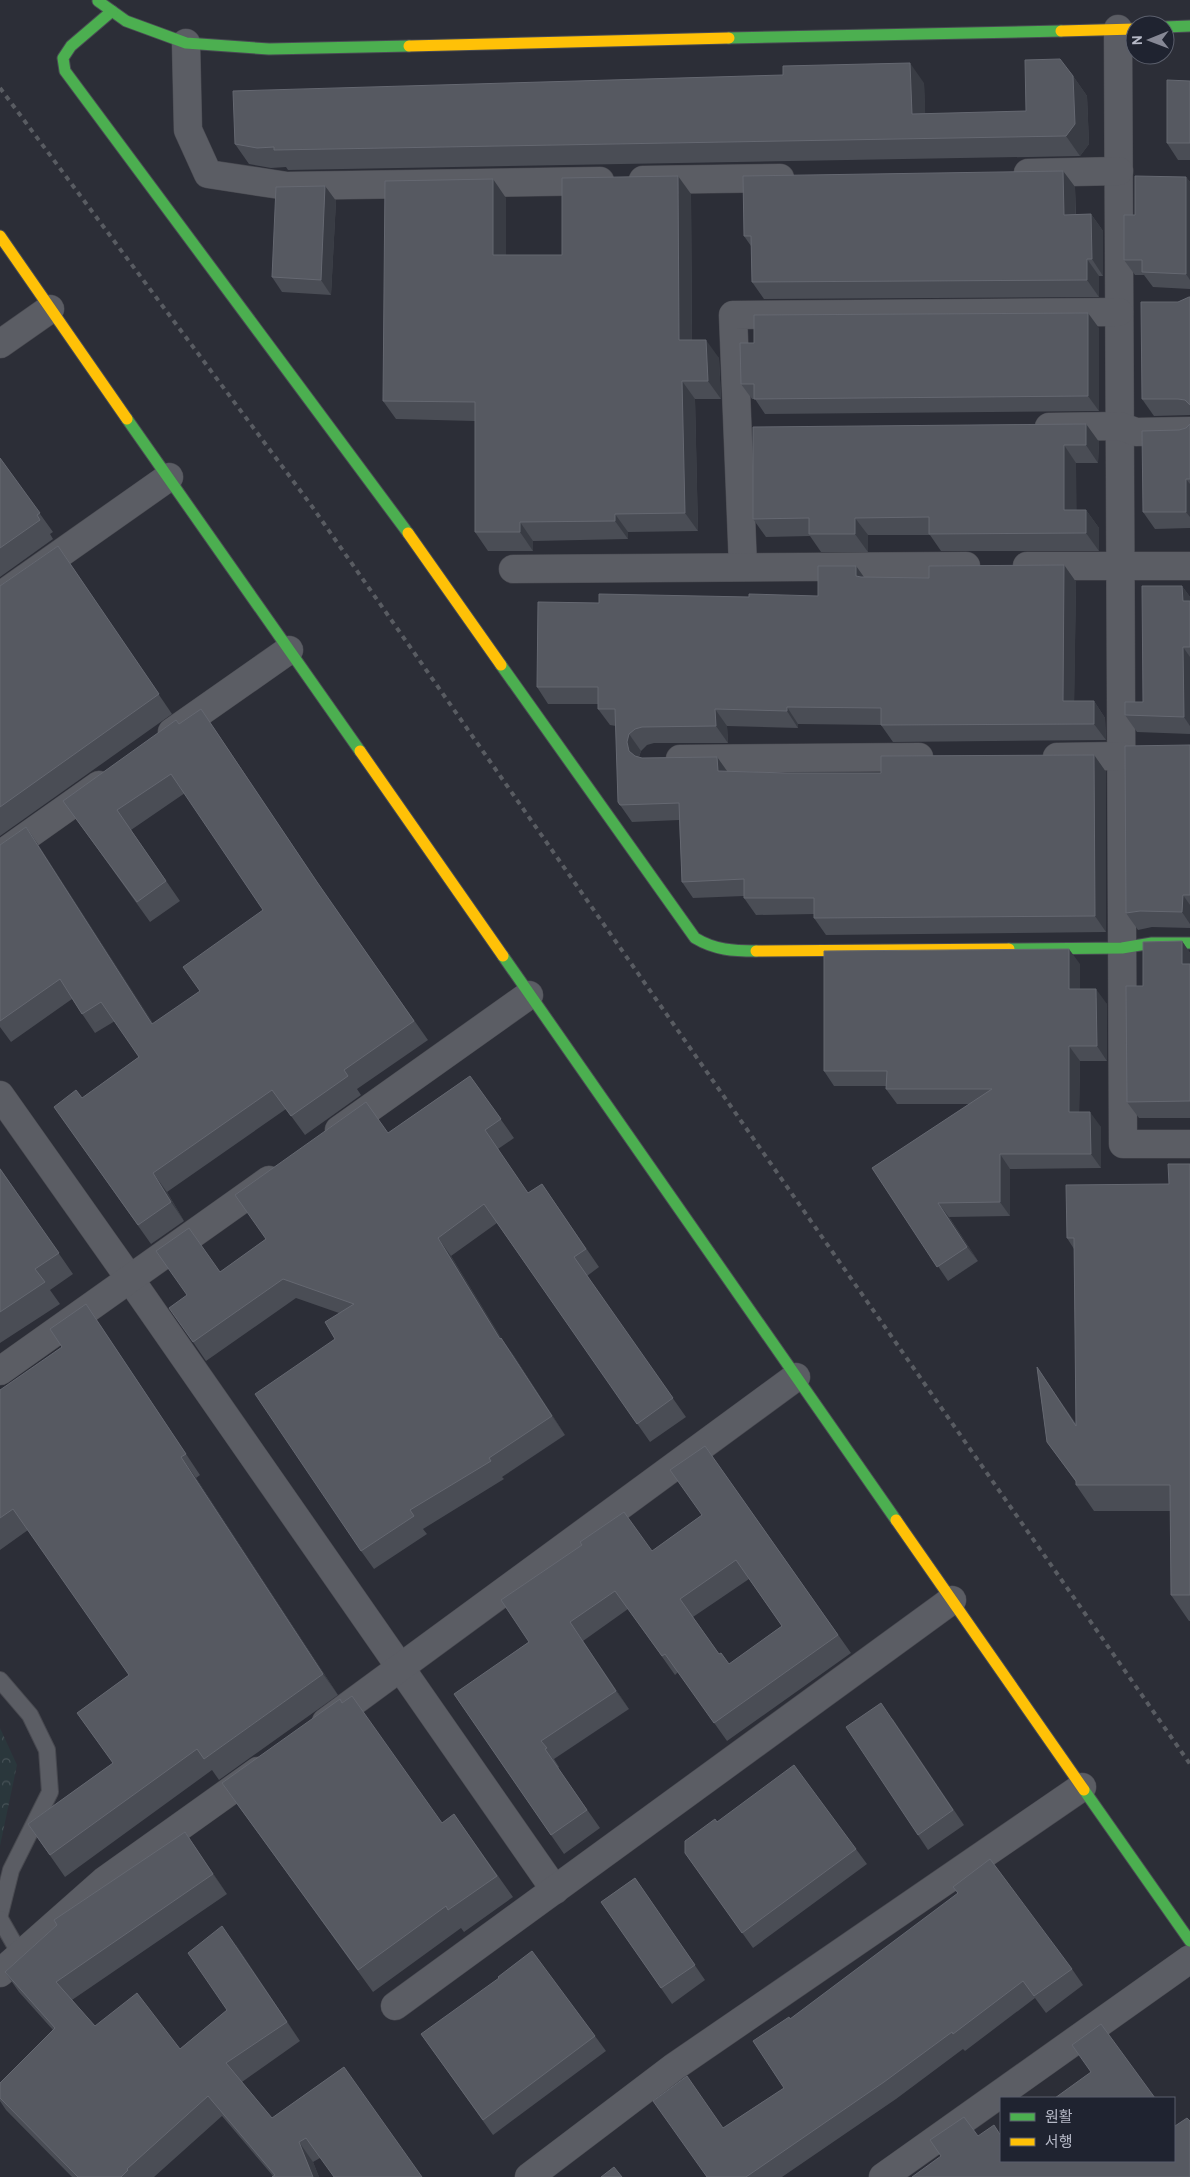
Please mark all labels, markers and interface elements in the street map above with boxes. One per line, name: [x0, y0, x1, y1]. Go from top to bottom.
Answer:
north arrow: [1125, 15, 1175, 65]
text: N: [1130, 35, 1147, 45]
legend: [1000, 2097, 1175, 2162]
text: 원활: [1045, 2109, 1073, 2128]
text: 서행: [1045, 2134, 1073, 2153]

